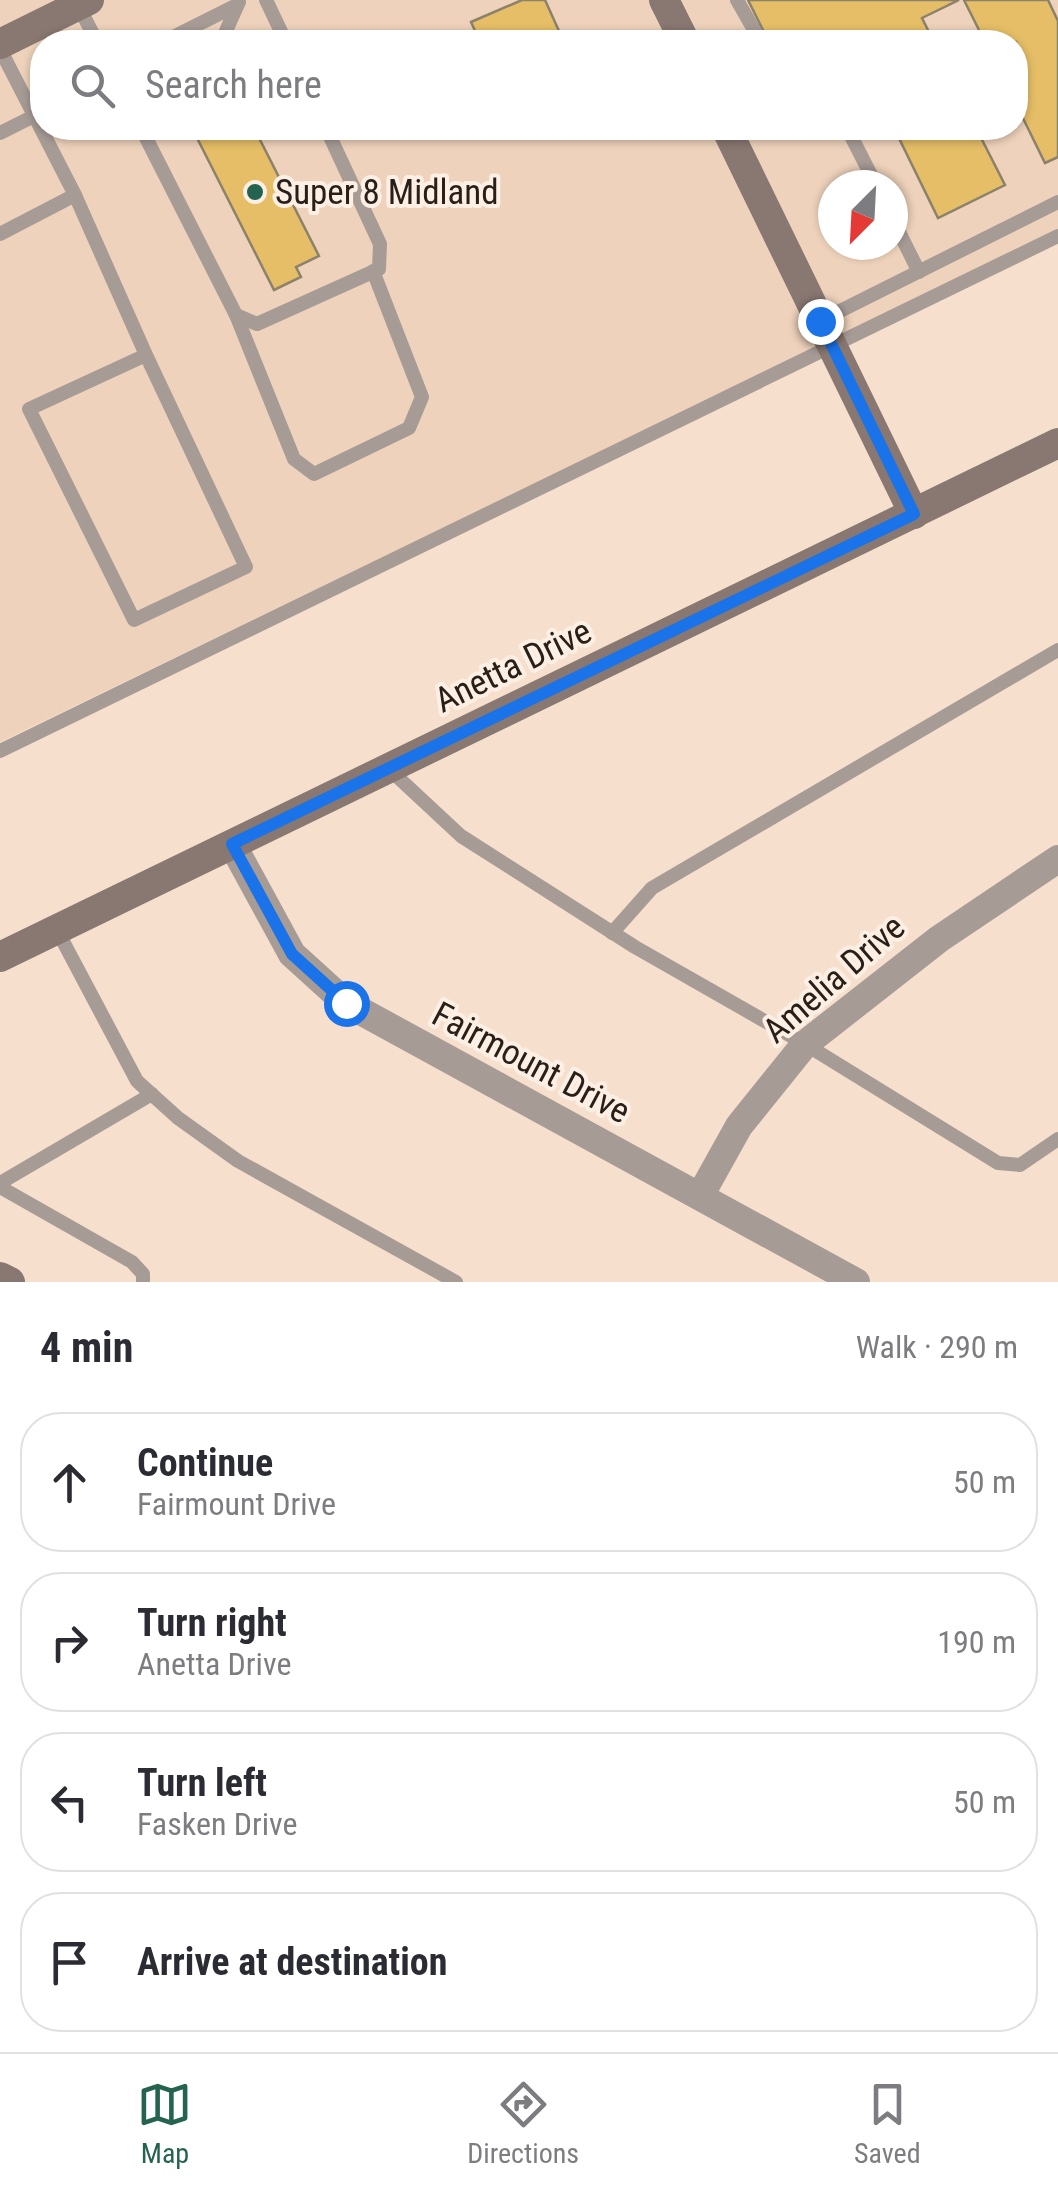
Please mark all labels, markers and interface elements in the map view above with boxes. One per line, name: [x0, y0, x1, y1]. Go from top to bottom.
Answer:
search box: [30, 30, 1028, 140]
icon: search: [65, 58, 120, 113]
text: Search here: [145, 63, 322, 107]
north arrow: [818, 170, 908, 260]
place label: Super 8 Midland: [275, 172, 499, 213]
marker: Super 8 Midland: [244, 181, 266, 203]
route end: [798, 299, 844, 345]
street label: Anetta Drive: [428, 611, 598, 721]
street label: Amelia Drive: [755, 907, 913, 1051]
route start: [324, 981, 370, 1027]
street label: Fairmount Drive: [425, 994, 637, 1132]
text: 4 min: [40, 1323, 133, 1372]
text: Walk · 290 m: [856, 1328, 1018, 1366]
text: Continue: [137, 1441, 273, 1485]
icon: ahead: [42, 1455, 97, 1510]
text: 50 m: [953, 1463, 1016, 1501]
text: Fairmount Drive: [137, 1485, 336, 1523]
text: Turn right: [137, 1601, 287, 1645]
icon: right: [42, 1615, 97, 1670]
text: 190 m: [937, 1623, 1016, 1661]
text: Anetta Drive: [137, 1645, 291, 1683]
text: Turn left: [137, 1761, 267, 1805]
icon: left: [42, 1775, 97, 1830]
text: 50 m: [953, 1783, 1016, 1821]
text: Fasken Drive: [137, 1805, 298, 1843]
icon: arrive: [42, 1935, 97, 1990]
text: Arrive at destination: [137, 1940, 447, 1984]
tab: Map: [137, 2077, 192, 2170]
tab: Directions: [467, 2077, 579, 2170]
tab: Saved: [854, 2077, 921, 2170]

